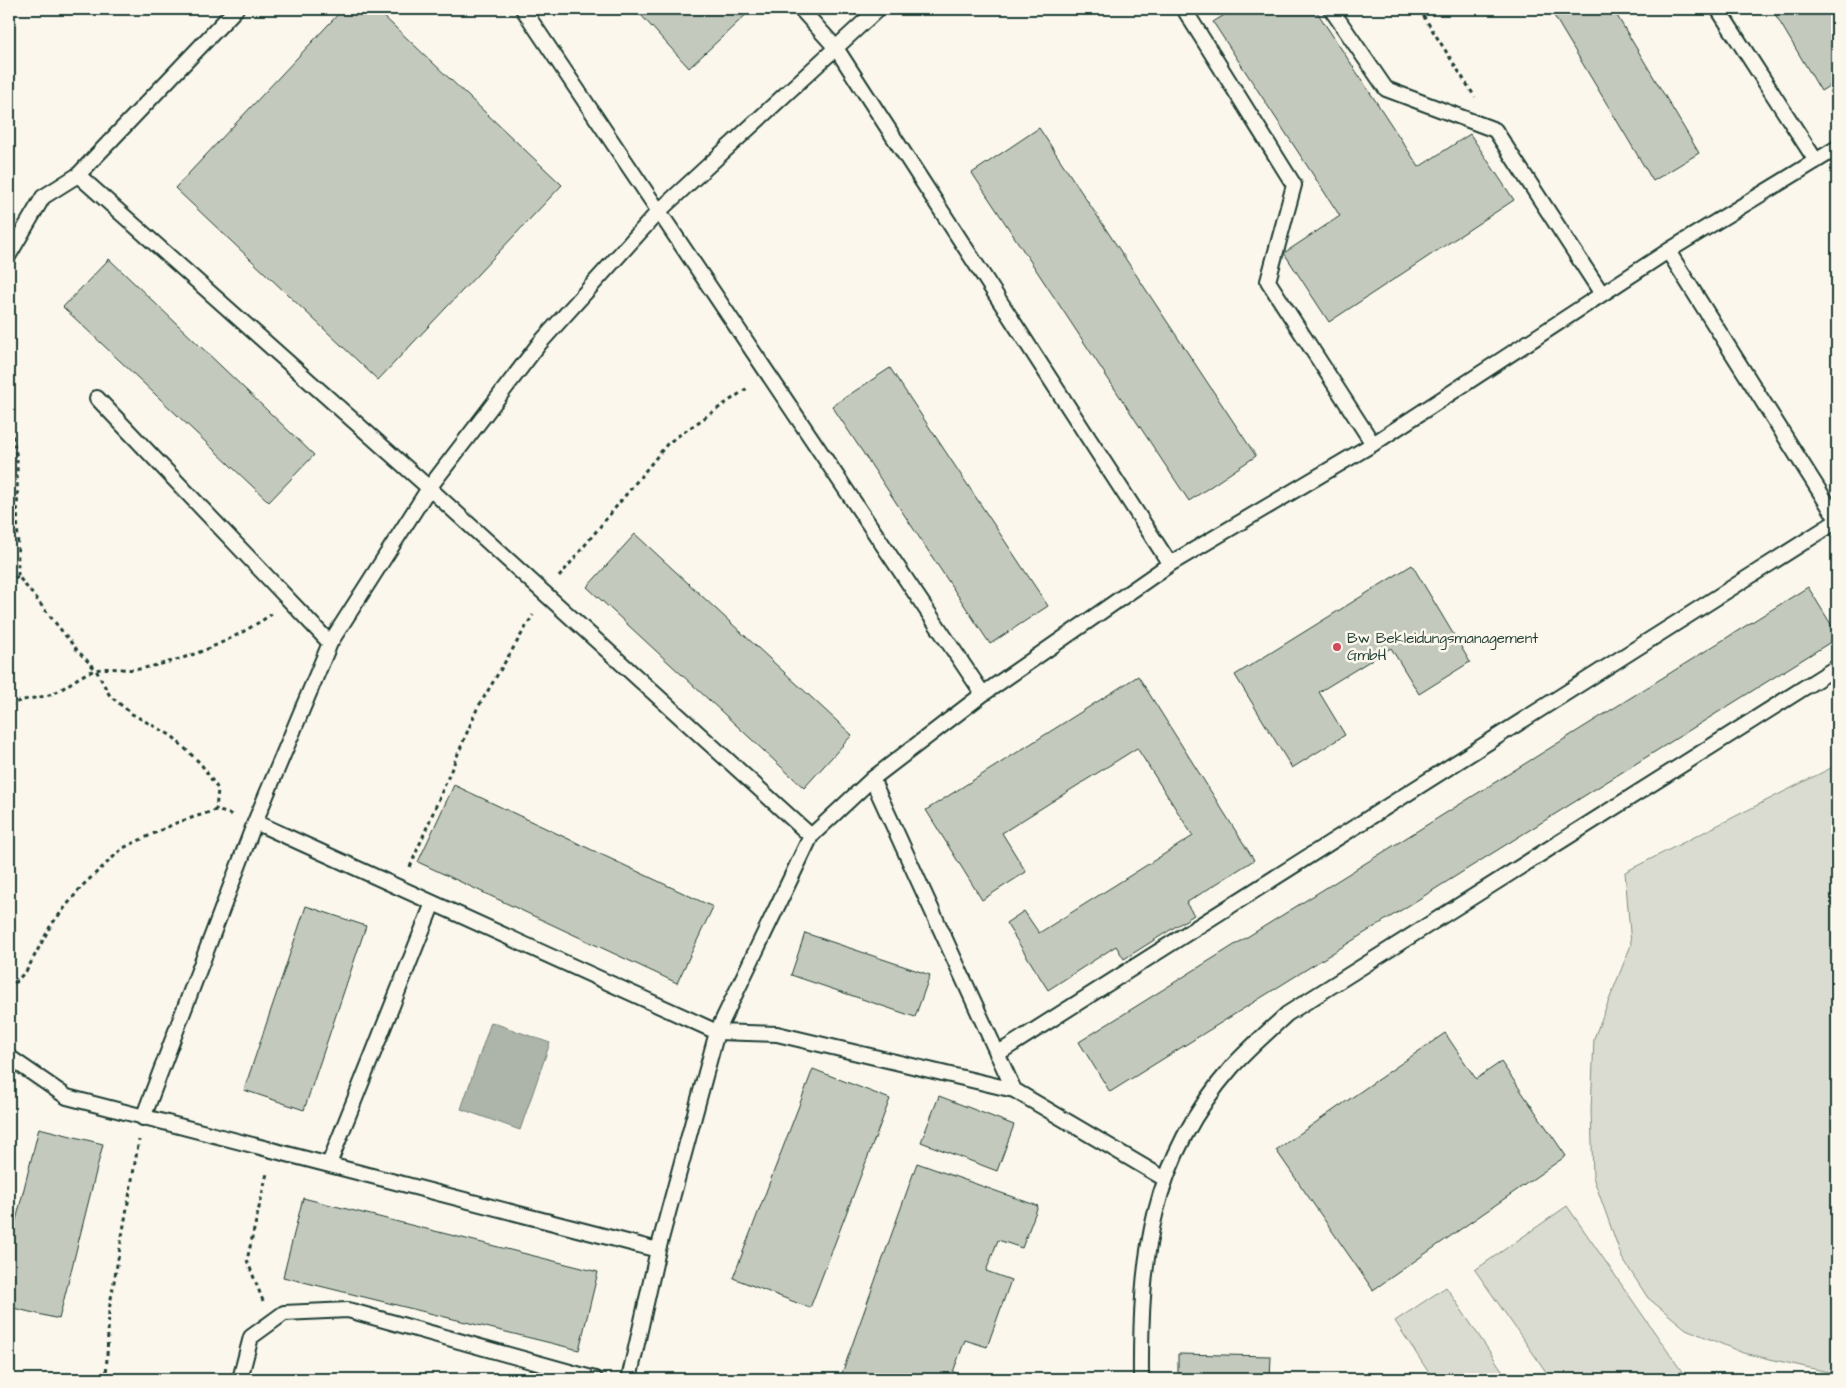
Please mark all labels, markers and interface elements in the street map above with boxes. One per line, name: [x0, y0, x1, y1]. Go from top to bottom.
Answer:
place label: Bw Bekleidungsmanagement GmbH: [1347, 628, 1538, 666]
marker: Bw Bekleidungsmanagement GmbH: [1331, 641, 1343, 653]

